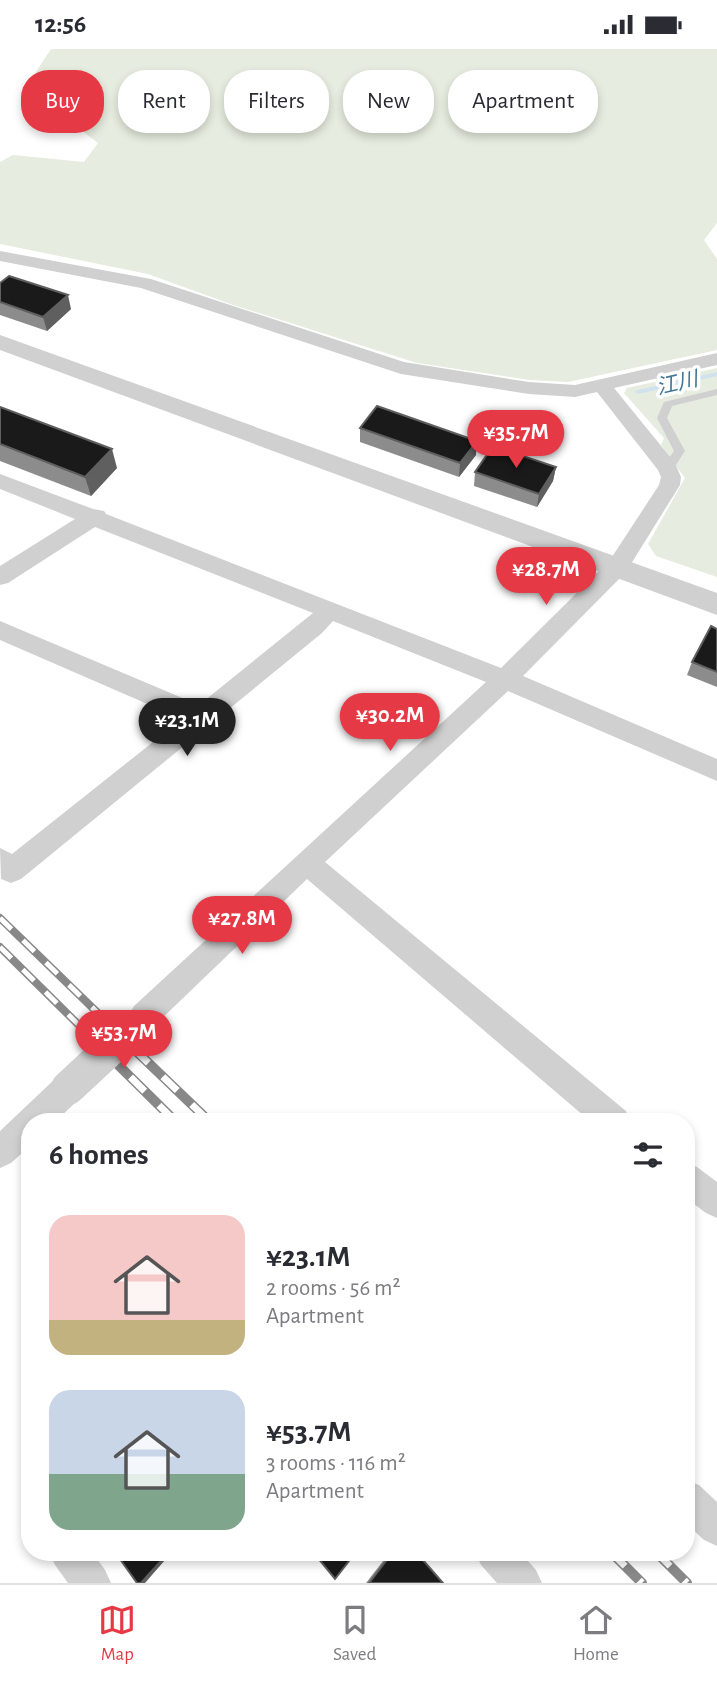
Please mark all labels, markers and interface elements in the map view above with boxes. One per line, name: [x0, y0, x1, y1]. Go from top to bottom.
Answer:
text: 12:56: [35, 11, 86, 37]
chip: Buy: [21, 70, 104, 133]
chip: Rent: [118, 70, 210, 133]
chip: Filters: [224, 70, 329, 133]
chip: New: [343, 70, 434, 133]
chip: Apartment: [448, 70, 598, 133]
water label: 江川: [654, 367, 702, 398]
pin: ¥35.7M: [459, 411, 573, 470]
text: ¥35.7M: [483, 421, 549, 444]
pin: ¥28.7M: [489, 547, 603, 607]
text: ¥28.7M: [512, 558, 580, 581]
pin: ¥30.2M: [333, 693, 447, 753]
pin: ¥23.1M: [130, 699, 244, 758]
text: ¥30.2M: [356, 704, 424, 727]
text: ¥23.1M: [155, 709, 219, 732]
pin: ¥27.8M: [185, 897, 299, 956]
text: ¥27.8M: [208, 907, 276, 930]
pin: ¥53.7M: [67, 1011, 181, 1070]
text: ¥53.7M: [91, 1021, 157, 1044]
icon: filters: [629, 1136, 667, 1174]
text: 6 homes: [49, 1140, 149, 1170]
text: ¥23.1M: [266, 1242, 350, 1272]
icon: home: [105, 1243, 189, 1327]
text: 2 rooms · 56 m²: [266, 1277, 400, 1300]
text: Apartment: [266, 1305, 364, 1328]
text: ¥53.7M: [266, 1417, 351, 1447]
icon: home: [105, 1418, 189, 1502]
text: 3 rooms · 116 m²: [266, 1452, 406, 1475]
text: Apartment: [266, 1480, 364, 1503]
tab: Map: [98, 1601, 136, 1666]
tab: Saved: [333, 1601, 376, 1666]
tab: Home: [573, 1601, 619, 1666]

